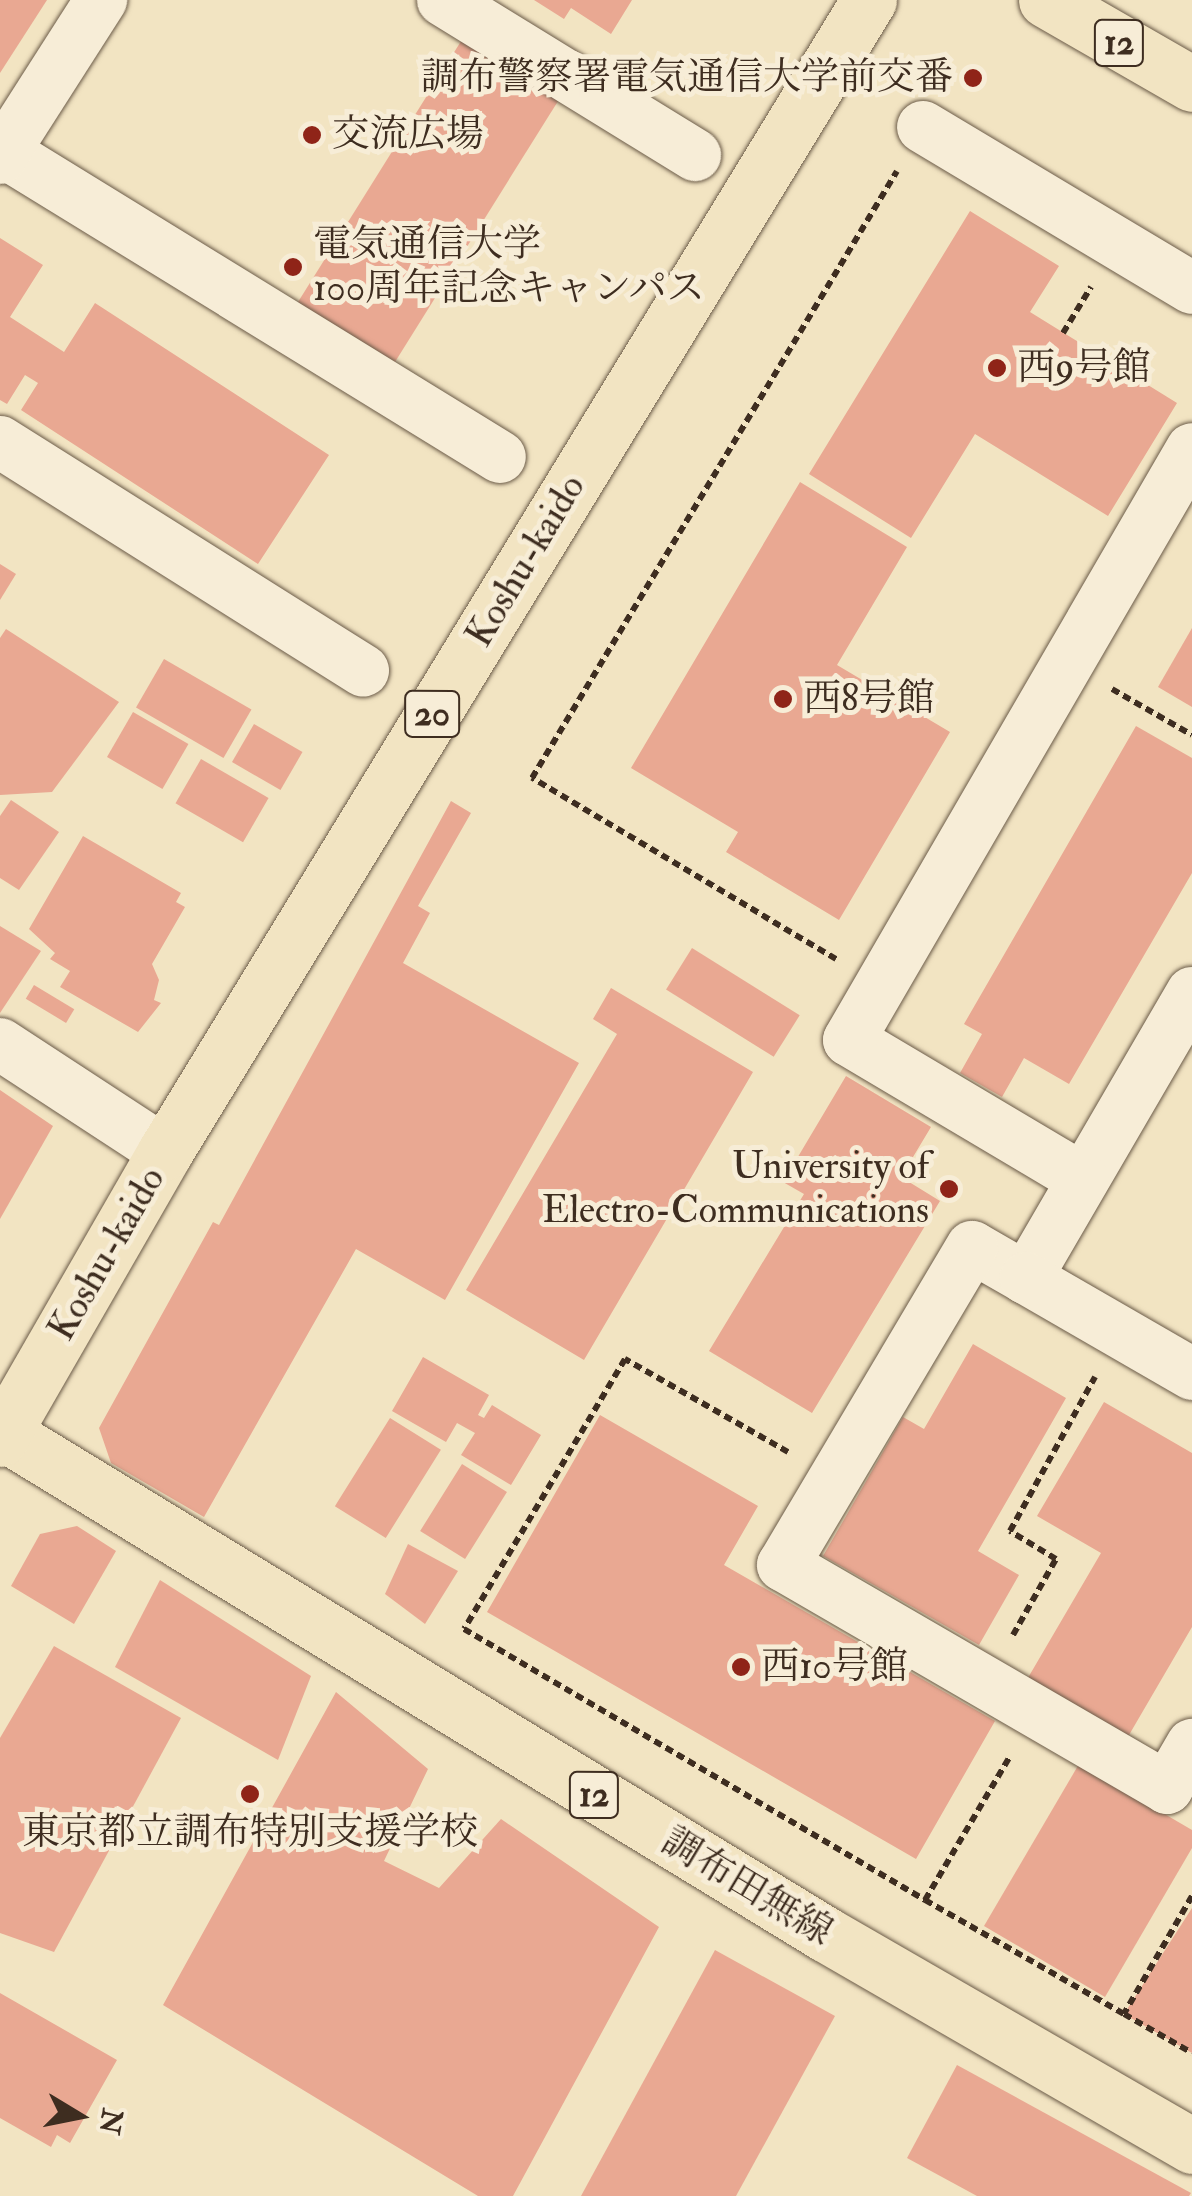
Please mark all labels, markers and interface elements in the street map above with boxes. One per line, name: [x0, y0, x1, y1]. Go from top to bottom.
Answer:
road number: 12: [1092, 13, 1146, 73]
place label: 調布警察署電気通信大学前交番: [421, 55, 953, 101]
marker: 調布警察署電気通信大学前交番: [962, 67, 984, 89]
place label: 交流広場: [332, 112, 484, 158]
marker: 交流広場: [301, 124, 323, 146]
place label: 電気通信大学 100周年記念キャンパス: [313, 222, 707, 312]
marker: 電気通信大学 100周年記念キャンパス: [282, 256, 304, 278]
place label: 西9号館: [1017, 345, 1150, 391]
marker: 西9号館: [986, 357, 1008, 379]
street label: Koshu-kaido: [457, 467, 595, 655]
place label: 西8号館: [803, 676, 935, 722]
road number: 20: [402, 684, 462, 744]
marker: 西8号館: [772, 688, 794, 710]
place label: University of Electro-Communications: [542, 1144, 929, 1234]
street label: Koshu-kaido: [39, 1159, 175, 1349]
marker: University of Electro-Communications: [938, 1178, 960, 1200]
place label: 西10号館: [761, 1644, 908, 1690]
marker: 西10号館: [730, 1656, 752, 1678]
road number: 12: [566, 1765, 622, 1825]
marker: 東京都立調布特別支援学校: [239, 1783, 261, 1805]
place label: 東京都立調布特別支援学校: [22, 1810, 478, 1856]
street label: 調布田無線: [654, 1819, 840, 1955]
north arrow: [30, 2066, 130, 2166]
text: N: [91, 2106, 129, 2137]

